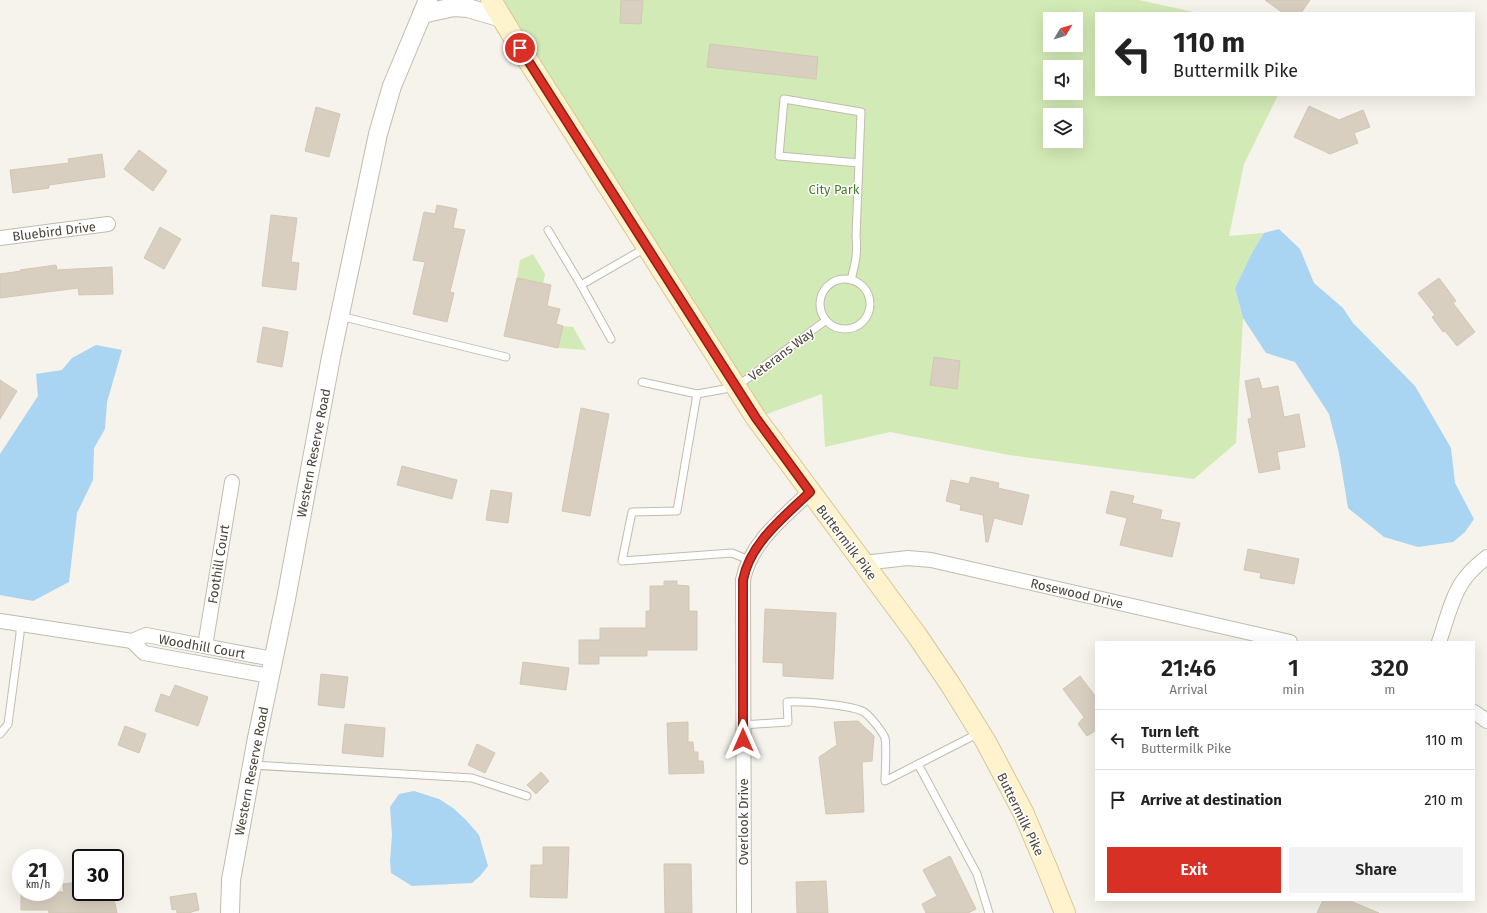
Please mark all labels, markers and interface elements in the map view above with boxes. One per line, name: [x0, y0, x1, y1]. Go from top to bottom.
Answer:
north arrow: [1043, 12, 1083, 52]
map controls: [1043, 12, 1083, 148]
text: 110 m: [1173, 26, 1245, 59]
icon: left: [1107, 28, 1159, 80]
pin: [503, 31, 537, 65]
icon: arrive: [509, 37, 531, 59]
button: sound: [1043, 60, 1083, 100]
text: Buttermilk Pike: [1173, 60, 1298, 82]
button: layers: [1043, 108, 1083, 148]
park label: City Park: [809, 182, 860, 197]
street label: Bluebird Drive: [11, 219, 97, 244]
street label: Veterans Way: [746, 325, 817, 384]
street label: Western Reserve Road: [294, 387, 333, 519]
street label: Buttermilk Pike: [813, 502, 880, 583]
street label: Foothill Court: [205, 523, 232, 605]
street label: Rosewood Drive: [1029, 576, 1125, 611]
street label: Woodhill Court: [157, 631, 247, 662]
text: 21:46: [1161, 654, 1216, 682]
text: 1: [1288, 654, 1299, 682]
text: 320: [1371, 654, 1409, 682]
text: Arrival: [1170, 682, 1208, 697]
text: min: [1282, 682, 1305, 697]
text: m: [1384, 682, 1395, 697]
street label: Western Reserve Road: [232, 705, 271, 837]
position arrow: [722, 719, 764, 761]
text: Turn left: [1141, 723, 1199, 741]
icon: left: [1107, 729, 1129, 751]
text: 110 m: [1425, 731, 1463, 749]
text: Buttermilk Pike: [1141, 741, 1231, 756]
street label: Buttermilk Pike: [994, 770, 1047, 858]
street label: Overlook Drive: [736, 779, 751, 865]
icon: arrive: [1107, 789, 1129, 811]
text: Arrive at destination: [1141, 791, 1282, 809]
text: 210 m: [1424, 791, 1463, 809]
button: Exit: [1107, 847, 1281, 893]
button: Share: [1289, 847, 1463, 893]
speed limit sign: 30: [72, 849, 124, 901]
text: 21: [28, 858, 48, 882]
text: km/h: [26, 879, 50, 891]

